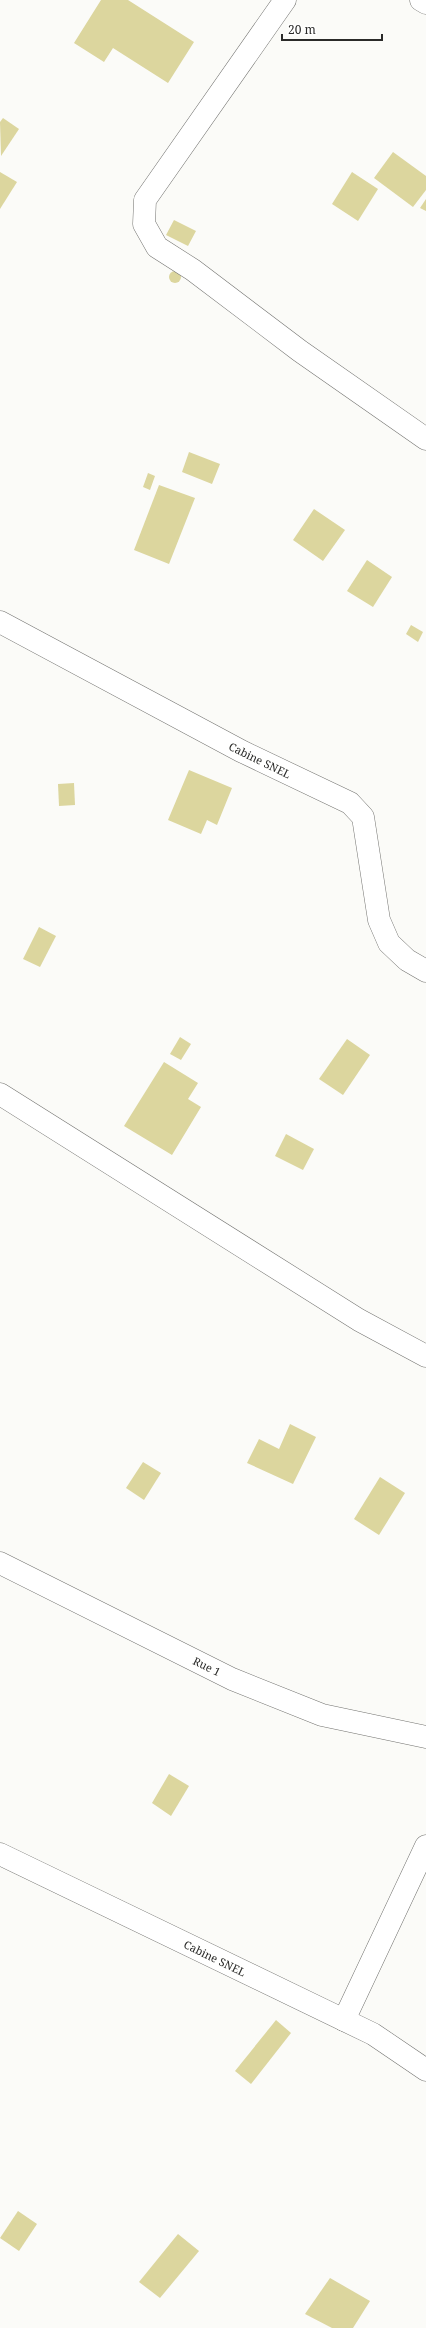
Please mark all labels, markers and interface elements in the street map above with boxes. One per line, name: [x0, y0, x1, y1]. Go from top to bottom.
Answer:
scale bar: [282, 16, 382, 42]
text: 20 m: [288, 21, 316, 38]
street label: Cabine SNEL: [227, 739, 294, 782]
street label: Rue 1: [191, 1653, 223, 1679]
street label: Cabine SNEL: [182, 1937, 249, 1980]

